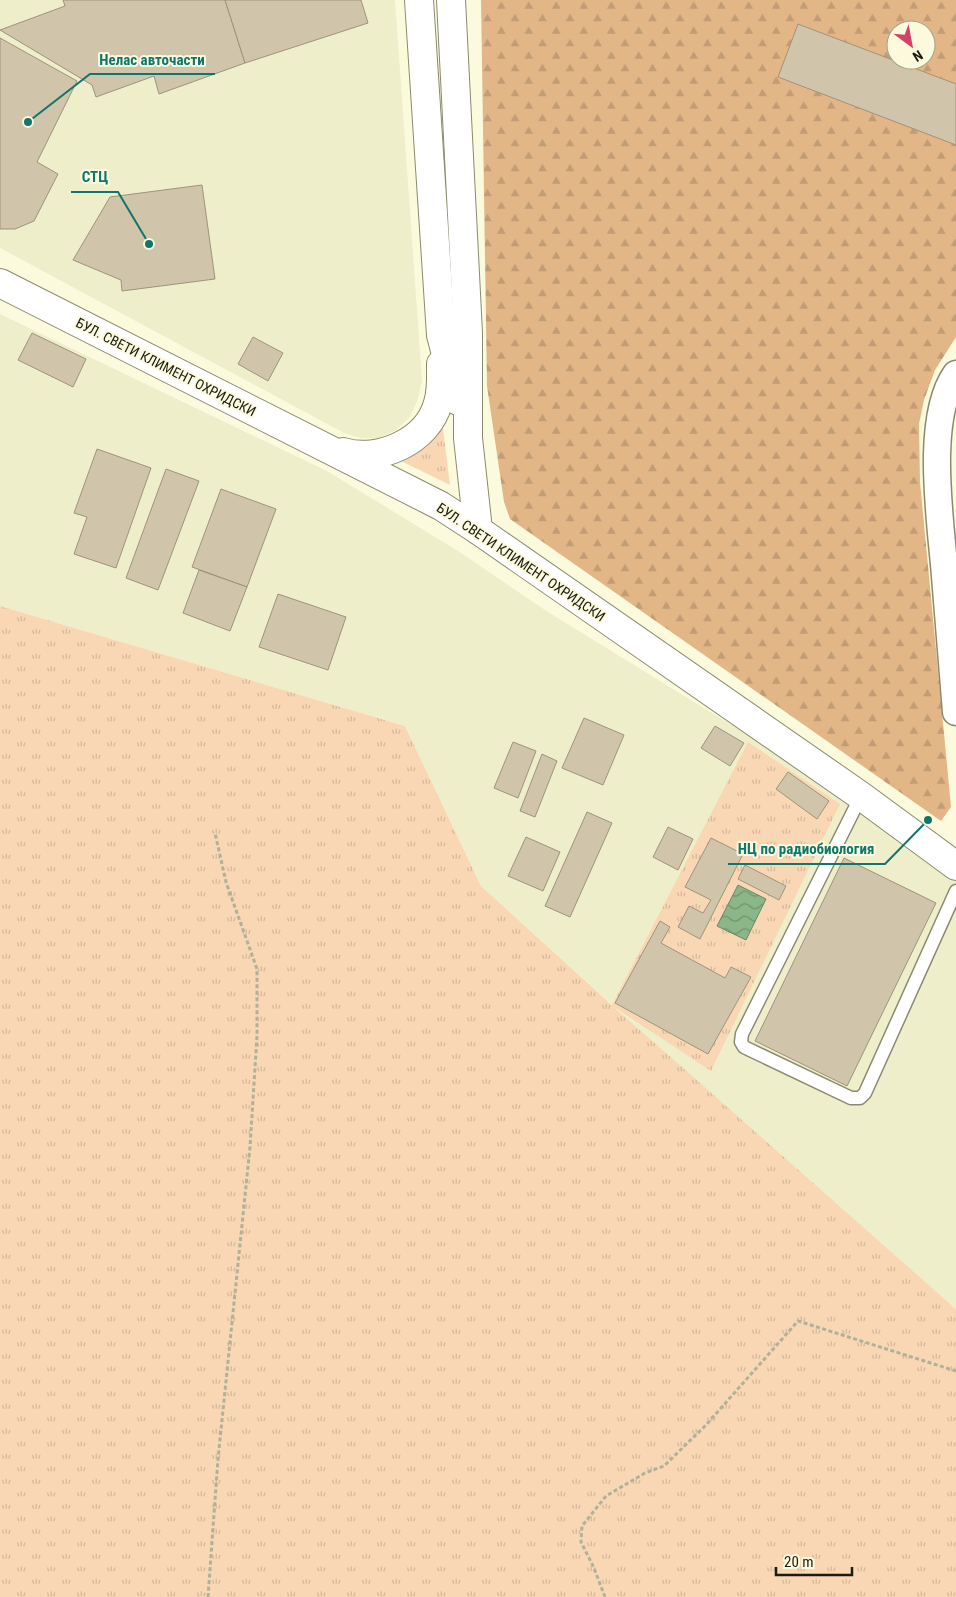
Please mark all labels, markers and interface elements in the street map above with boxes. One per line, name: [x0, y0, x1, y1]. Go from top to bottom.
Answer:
north arrow: [886, 20, 936, 70]
callout: Нелас авточасти: [90, 44, 215, 74]
text: N: [910, 47, 926, 65]
text: Нелас авточасти: [99, 51, 205, 69]
callout: СТЦ: [71, 162, 118, 192]
text: СТЦ: [82, 168, 108, 186]
street label: БУЛ. СВЕТИ КЛИМЕНТ ОХРИДСКИ: [73, 315, 259, 419]
street label: БУЛ. СВЕТИ КЛИМЕНТ ОХРИДСКИ: [434, 500, 608, 624]
callout: НЦ по радиобиология: [728, 834, 885, 864]
text: НЦ по радиобиология: [738, 840, 874, 858]
scale bar: [776, 1544, 852, 1576]
text: 20 m: [784, 1553, 814, 1571]

